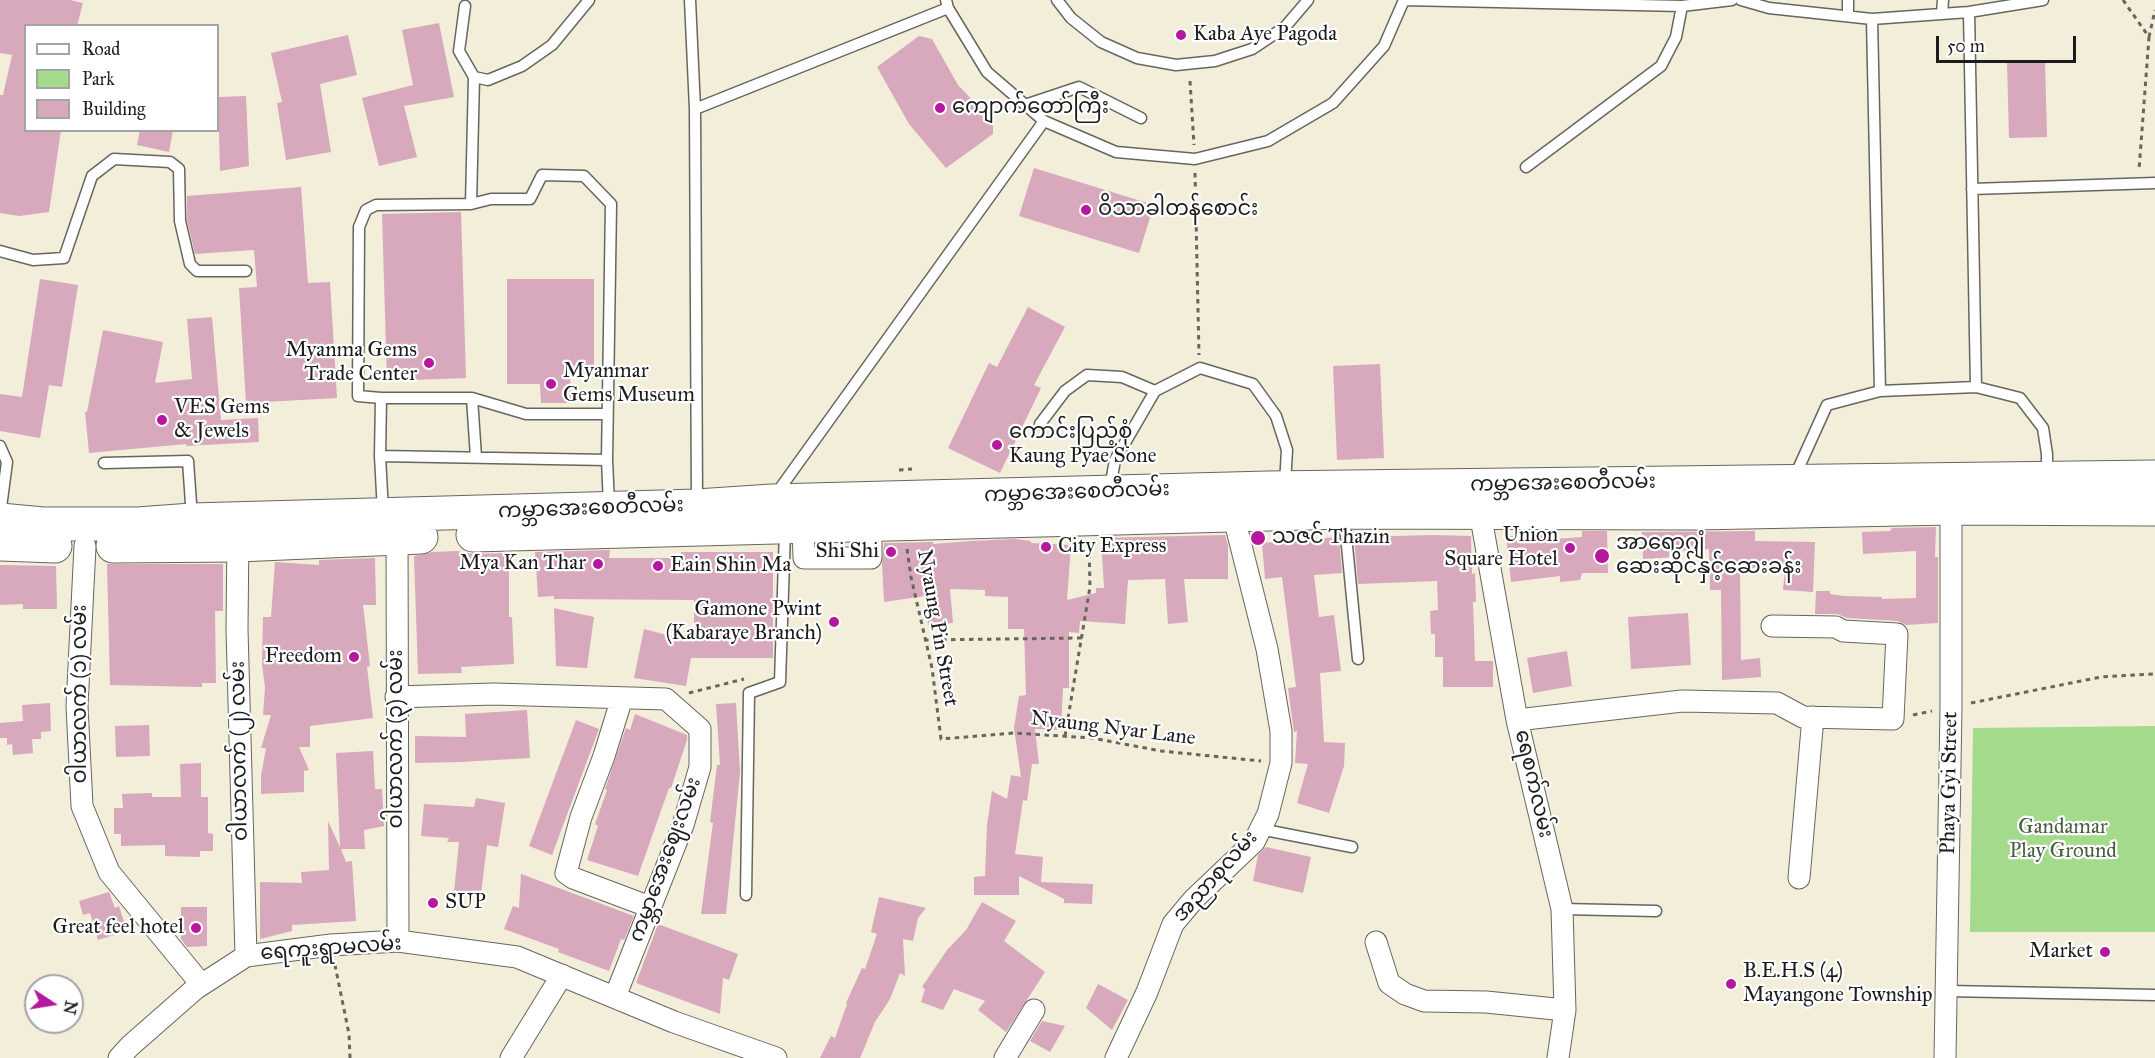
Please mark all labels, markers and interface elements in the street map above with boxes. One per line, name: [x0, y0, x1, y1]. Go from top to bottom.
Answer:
place label: Kaba Aye Pagoda: [1193, 22, 1337, 48]
legend: [24, 24, 219, 132]
scale bar: [1939, 24, 2078, 62]
marker: Kaba Aye Pagoda: [1174, 28, 1188, 42]
text: 50 m: [1947, 35, 1985, 57]
text: Road: [82, 38, 120, 60]
text: Park: [82, 68, 115, 90]
place label: ကျောက်တော်ကြီး: [952, 95, 1109, 121]
text: Building: [82, 98, 145, 120]
marker: ကျောက်တော်ကြီး: [933, 101, 947, 115]
place label: ဝိသာခါတန်စောင်း: [1098, 197, 1258, 223]
marker: ဝိသာခါတန်စောင်း: [1079, 203, 1093, 217]
place label: Myanma Gems Trade Center: [285, 338, 417, 388]
marker: Myanma Gems Trade Center: [422, 356, 436, 370]
place label: Myanmar Gems Museum: [563, 359, 695, 409]
marker: Myanmar Gems Museum: [544, 377, 558, 391]
place label: VES Gems & Jewels: [174, 395, 270, 445]
marker: VES Gems & Jewels: [155, 413, 169, 427]
place label: ကောင်းပြည့်စုံ Kaung Pyae Sone: [1009, 420, 1156, 470]
marker: ကောင်းပြည့်စုံ Kaung Pyae Sone: [990, 438, 1004, 452]
street label: ကမ္ဘာအေးစေတီလမ်း: [1470, 470, 1656, 498]
street label: ကမ္ဘာအေးစေတီလမ်း: [984, 477, 1170, 509]
street label: ကမ္ဘာအေးစေတီလမ်း: [498, 493, 684, 525]
place label: Union Square Hotel: [1444, 523, 1558, 573]
place label: သဇင် Thazin: [1272, 525, 1390, 551]
marker: သဇင် Thazin: [1249, 529, 1267, 547]
place label: အာရောဂျံ ဆေးဆိုင်နှင့်ဆေးခန်း: [1616, 531, 1801, 581]
place label: City Express: [1058, 534, 1166, 560]
place label: Shi Shi: [815, 539, 879, 565]
marker: City Express: [1039, 540, 1053, 554]
marker: Union Square Hotel: [1563, 541, 1577, 555]
marker: Shi Shi: [884, 545, 898, 559]
marker: အာရောဂျံ ဆေးဆိုင်နှင့်ဆေးခန်း: [1593, 547, 1611, 565]
street label: Nyaung Pin Street: [911, 548, 963, 708]
place label: Mya Kan Thar: [459, 551, 586, 577]
place label: Eain Shin Ma: [670, 553, 791, 579]
marker: Mya Kan Thar: [591, 557, 605, 571]
marker: Eain Shin Ma: [651, 559, 665, 573]
place label: Gamone Pwint (Kabaraye Branch): [666, 597, 822, 647]
street label: ဝါယာလက် (၁) လမ်း: [68, 604, 94, 784]
marker: Gamone Pwint (Kabaraye Branch): [827, 615, 841, 629]
place label: Freedom: [265, 644, 342, 670]
street label: ဝါယာလက် (၃) လမ်း: [384, 649, 410, 829]
marker: Freedom: [347, 650, 361, 664]
street label: ဝါယာလက် (၂) လမ်း: [226, 661, 254, 841]
street label: Nyaung Nyar Lane: [1029, 706, 1197, 752]
street label: Phaya Gyi Street: [1936, 711, 1964, 855]
street label: ရေစက်လမ်း: [1508, 727, 1558, 841]
street label: ကမ္ဘာအေးဈေးလမ်း: [624, 774, 708, 946]
park label: Gandamar Play Ground: [2009, 815, 2117, 865]
street label: အညာစုလမ်း: [1168, 826, 1264, 928]
place label: SUP: [445, 890, 486, 916]
marker: SUP: [426, 896, 440, 910]
place label: Great feel hotel: [53, 915, 184, 941]
marker: Great feel hotel: [189, 921, 203, 935]
street label: ရေကူးရွာမလမ်း: [259, 931, 403, 967]
place label: Market: [2029, 939, 2093, 965]
marker: Market: [2098, 945, 2112, 959]
place label: B.E.H.S (4) Mayangone Township: [1743, 959, 1932, 1009]
north arrow: [24, 974, 84, 1034]
marker: B.E.H.S (4) Mayangone Township: [1724, 977, 1738, 991]
text: N: [59, 999, 81, 1016]

